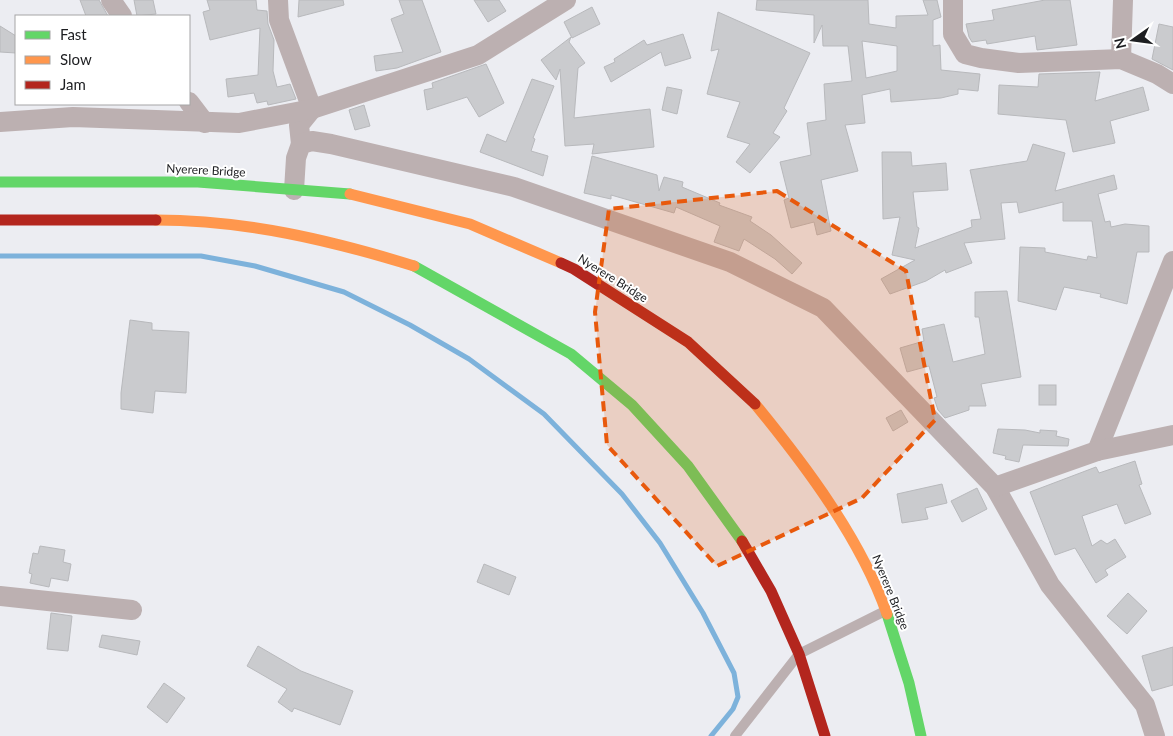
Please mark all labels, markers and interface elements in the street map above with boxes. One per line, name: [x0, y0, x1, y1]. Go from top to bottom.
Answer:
legend: [15, 15, 190, 105]
north arrow: [1108, 15, 1158, 65]
text: Fast: [60, 25, 87, 43]
text: N: [1110, 36, 1129, 51]
text: Slow: [60, 50, 92, 68]
text: Jam: [60, 75, 86, 93]
street label: Nyerere Bridge: [166, 160, 246, 180]
street label: Nyerere Bridge: [575, 251, 651, 305]
street label: Nyerere Bridge: [869, 552, 913, 632]

